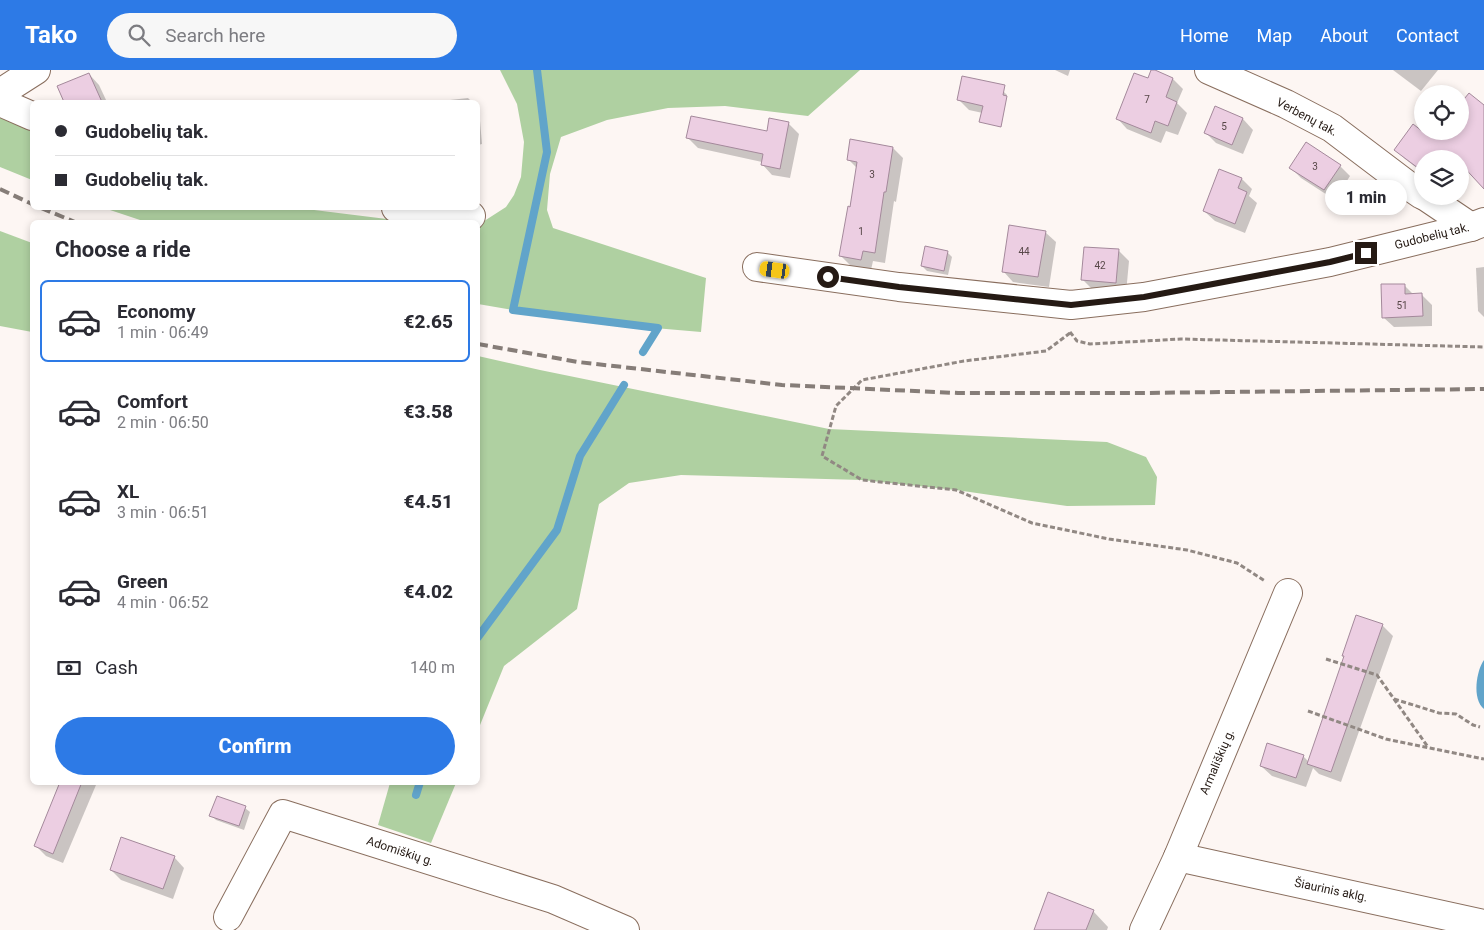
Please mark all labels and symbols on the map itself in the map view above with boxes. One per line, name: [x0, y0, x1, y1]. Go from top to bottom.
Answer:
house number: 7: [1144, 94, 1150, 105]
street label: Verbenų tak.: [1274, 95, 1340, 139]
house number: 5: [1221, 121, 1227, 132]
house number: 3: [1312, 161, 1318, 172]
house number: 3: [869, 169, 875, 180]
callout: 1 min: [1325, 180, 1407, 216]
street label: Gudobelių tak.: [1393, 220, 1471, 252]
house number: 1: [858, 226, 864, 237]
route end: [1355, 242, 1377, 264]
house number: 44: [1018, 246, 1030, 257]
car: [759, 260, 790, 280]
house number: 42: [1094, 260, 1106, 271]
route start: [817, 266, 839, 288]
house number: 51: [1396, 300, 1408, 311]
street label: Armališkių g.: [1197, 727, 1237, 797]
street label: Adomiškių g.: [365, 834, 435, 868]
street label: Šiaurinis aklg.: [1293, 874, 1369, 905]

